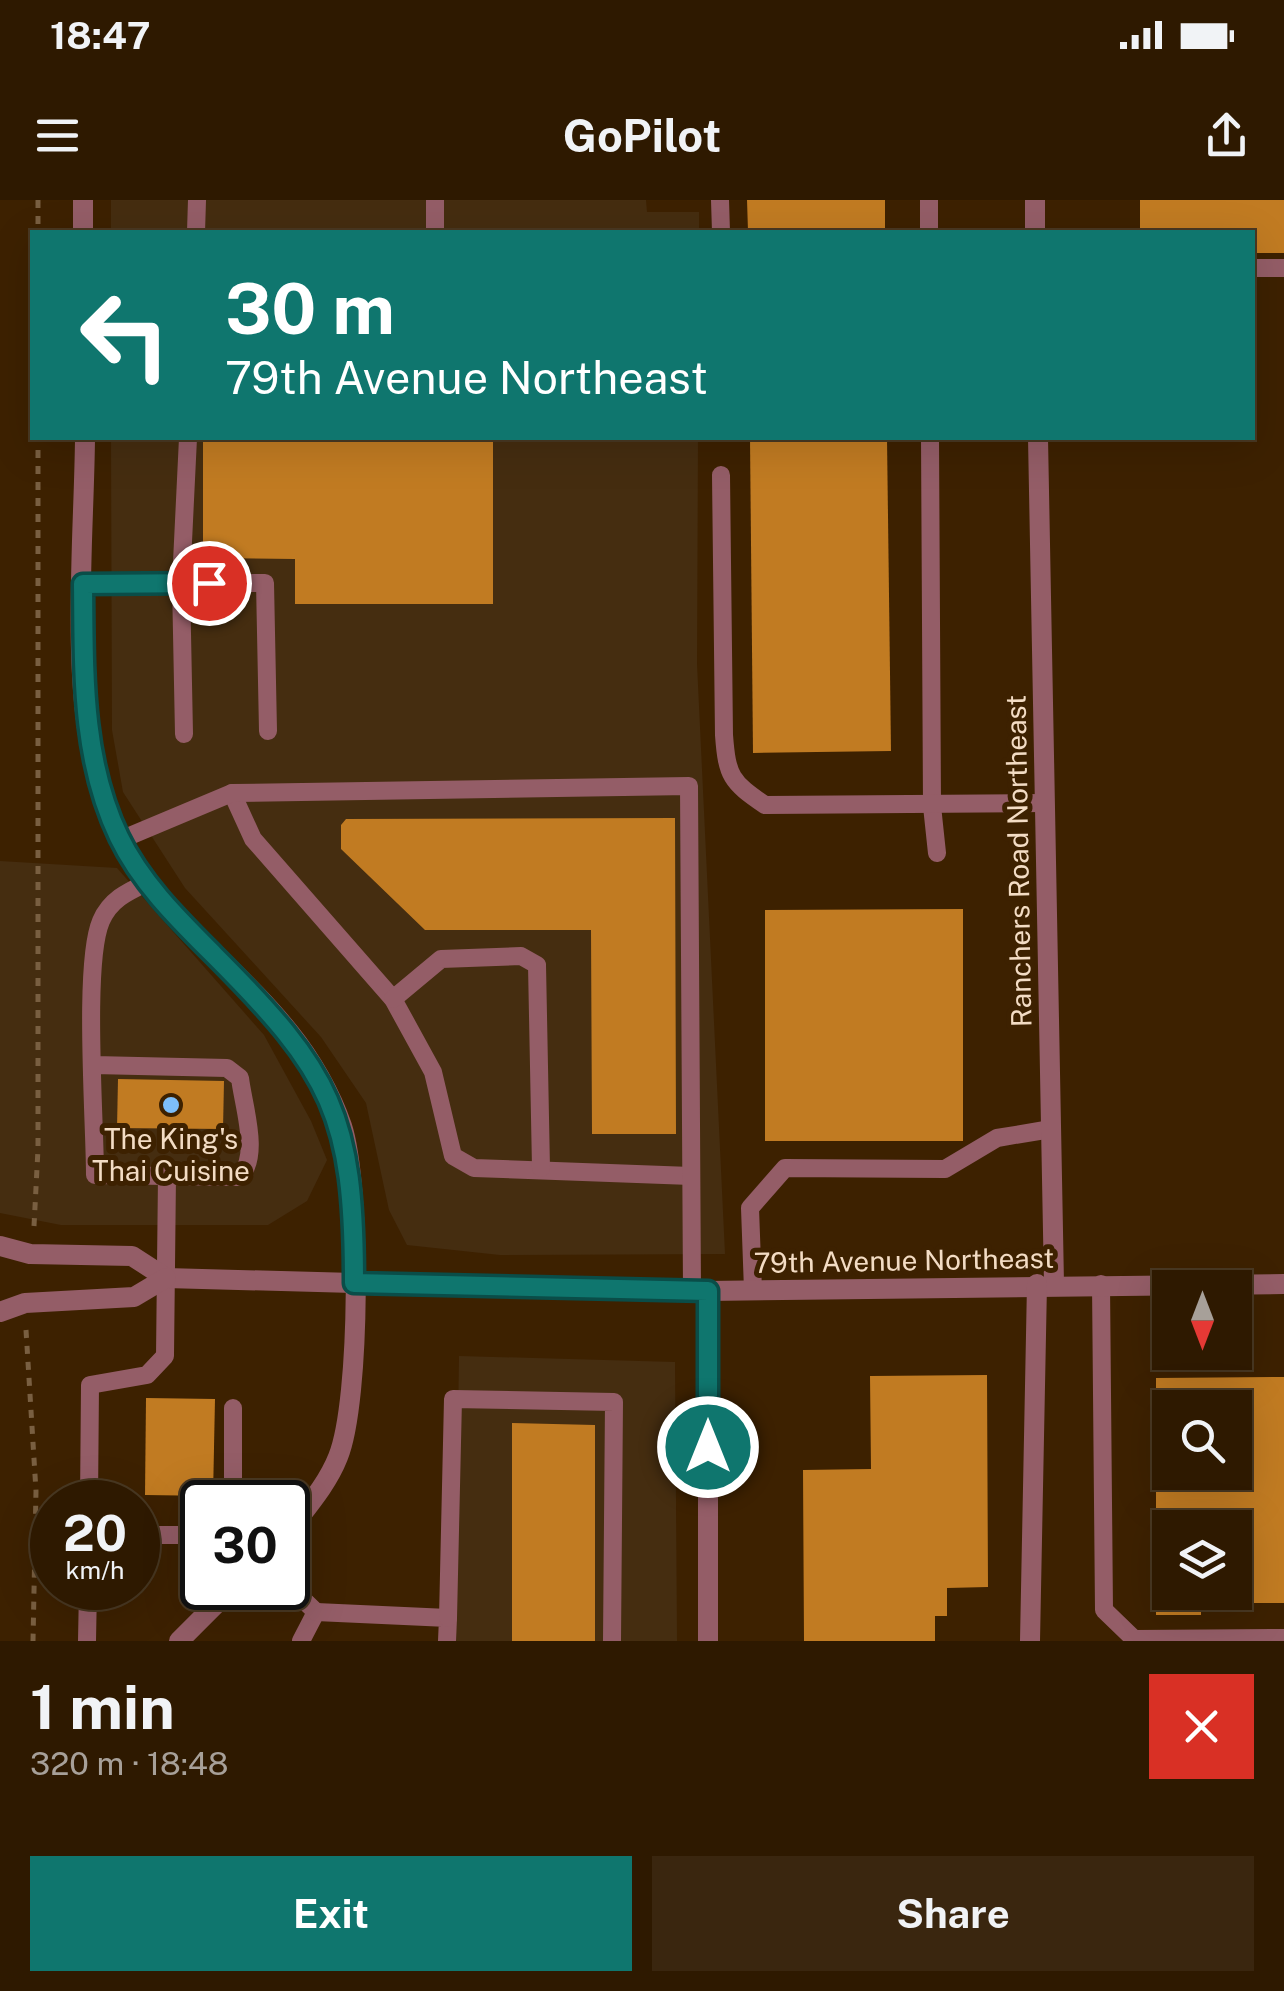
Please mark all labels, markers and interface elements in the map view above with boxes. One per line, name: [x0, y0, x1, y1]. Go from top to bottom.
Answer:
text: 18:47: [50, 13, 151, 58]
icon: menu: [30, 108, 85, 163]
icon: share: [1199, 108, 1254, 163]
text: GoPilot: [563, 109, 721, 162]
text: 30 m: [225, 267, 395, 350]
icon: left: [60, 270, 190, 400]
text: 79th Avenue Northeast: [225, 351, 708, 404]
pin: [167, 541, 252, 626]
icon: arrive: [182, 556, 237, 611]
street label: Ranchers Road Northeast: [999, 695, 1037, 1027]
marker: The King's Thai Cuisine: [160, 1094, 182, 1116]
place label: The King's Thai Cuisine: [92, 1122, 250, 1187]
street label: 79th Avenue Northeast: [754, 1241, 1054, 1279]
north arrow: [1152, 1270, 1252, 1370]
map controls: [1152, 1270, 1252, 1610]
button: search: [1152, 1390, 1252, 1490]
position arrow: [656, 1395, 760, 1499]
speed limit sign: 30: [180, 1480, 310, 1610]
text: 20: [63, 1503, 127, 1562]
button: layers: [1152, 1510, 1252, 1610]
text: km/h: [66, 1555, 124, 1585]
text: 1 min: [30, 1672, 175, 1743]
button: close: [1149, 1674, 1254, 1779]
text: 320 m · 18:48: [30, 1745, 229, 1782]
button: Exit: [30, 1856, 632, 1971]
button: Share: [652, 1856, 1254, 1971]

